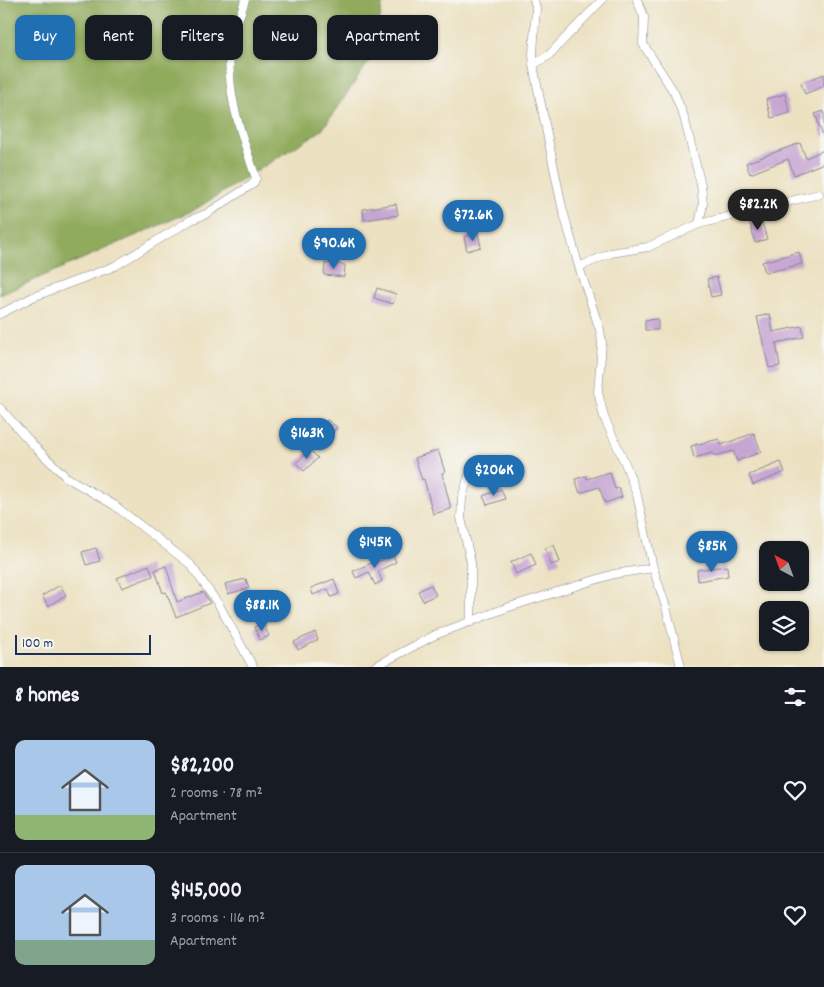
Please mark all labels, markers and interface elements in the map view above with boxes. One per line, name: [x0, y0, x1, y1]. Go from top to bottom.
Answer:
chip: Buy: [15, 15, 75, 60]
chip: Rent: [85, 15, 152, 60]
chip: Filters: [162, 15, 243, 60]
chip: New: [253, 15, 317, 60]
chip: Apartment: [327, 15, 438, 60]
pin: $82.2K: [717, 188, 799, 231]
text: $82.2K: [739, 193, 777, 216]
pin: $72.6K: [432, 200, 514, 242]
text: $72.6K: [453, 204, 493, 227]
pin: $90.6K: [293, 228, 375, 270]
text: $90.6K: [313, 232, 355, 255]
pin: $163K: [272, 418, 342, 460]
text: $163K: [290, 422, 324, 445]
pin: $206K: [459, 454, 529, 497]
text: $206K: [474, 459, 514, 482]
pin: $145K: [340, 526, 410, 569]
pin: $85K: [682, 530, 742, 573]
text: $145K: [358, 531, 392, 554]
text: $85K: [697, 535, 727, 558]
north arrow: [759, 541, 809, 591]
map controls: [759, 541, 809, 651]
pin: $88.1K: [221, 590, 303, 632]
text: $88.1K: [245, 594, 279, 617]
button: layers: [759, 601, 809, 651]
scale bar: [15, 632, 151, 655]
text: 100 m: [22, 634, 53, 654]
text: 8 homes: [15, 682, 80, 712]
icon: filters: [781, 683, 809, 711]
text: $82,200: [170, 752, 234, 782]
icon: home: [55, 760, 115, 820]
icon: heart: [781, 776, 809, 804]
text: 2 rooms · 78 m²: [170, 782, 263, 805]
text: Apartment: [170, 805, 237, 828]
text: $145,000: [170, 877, 242, 907]
icon: home: [55, 885, 115, 945]
icon: heart: [781, 901, 809, 929]
text: 3 rooms · 116 m²: [170, 907, 265, 930]
text: Apartment: [170, 930, 237, 953]

